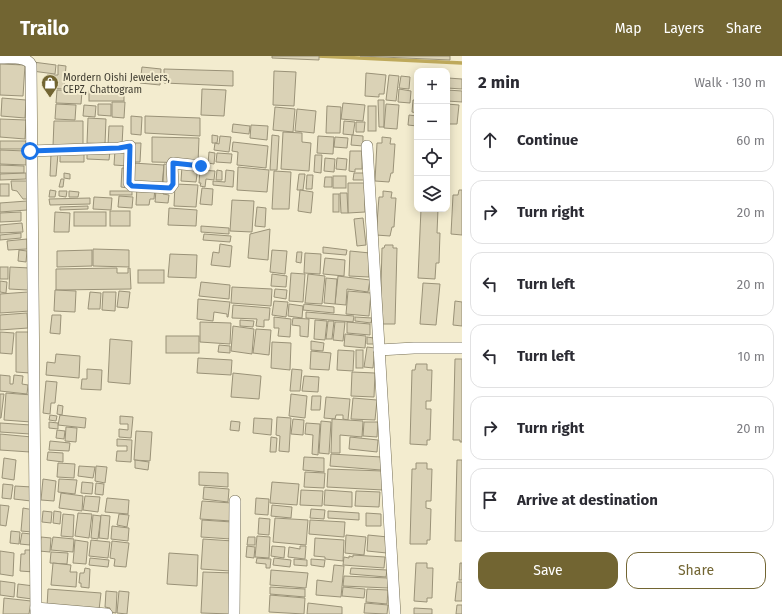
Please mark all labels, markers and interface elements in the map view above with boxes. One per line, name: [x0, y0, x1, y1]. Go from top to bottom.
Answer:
text: Trailo: [20, 17, 69, 40]
text: Map: [615, 20, 641, 37]
text: Layers: [663, 20, 704, 37]
text: Share: [726, 20, 762, 37]
map controls: [414, 68, 450, 212]
button: +: [414, 68, 450, 104]
place label: Mordern Oishi Jewelers, CEPZ, Chattogram: [63, 72, 170, 96]
text: 2 min: [478, 72, 520, 93]
shop icon: Mordern Oishi Jewelers, CEPZ, Chattogram: [40, 73, 60, 98]
text: Walk · 130 m: [694, 75, 766, 90]
button: −: [414, 104, 450, 140]
icon: ahead: [479, 129, 501, 151]
text: Continue: [517, 131, 578, 149]
text: 60 m: [736, 133, 765, 148]
button: locate: [414, 140, 450, 176]
route start: [21, 142, 39, 160]
route end: [192, 157, 210, 175]
button: layers: [414, 176, 450, 212]
icon: right: [479, 201, 501, 223]
text: Turn right: [517, 203, 584, 221]
text: 20 m: [737, 205, 765, 220]
icon: left: [479, 273, 501, 295]
text: Turn left: [517, 275, 575, 293]
text: 20 m: [737, 277, 765, 292]
icon: left: [479, 345, 501, 367]
text: Turn left: [517, 347, 575, 365]
text: 10 m: [738, 349, 765, 364]
icon: right: [479, 417, 501, 439]
text: Turn right: [517, 419, 584, 437]
text: 20 m: [737, 421, 765, 436]
icon: arrive: [479, 489, 501, 511]
text: Arrive at destination: [517, 491, 658, 509]
button: Save: [478, 552, 618, 589]
button: Share: [626, 552, 766, 589]

